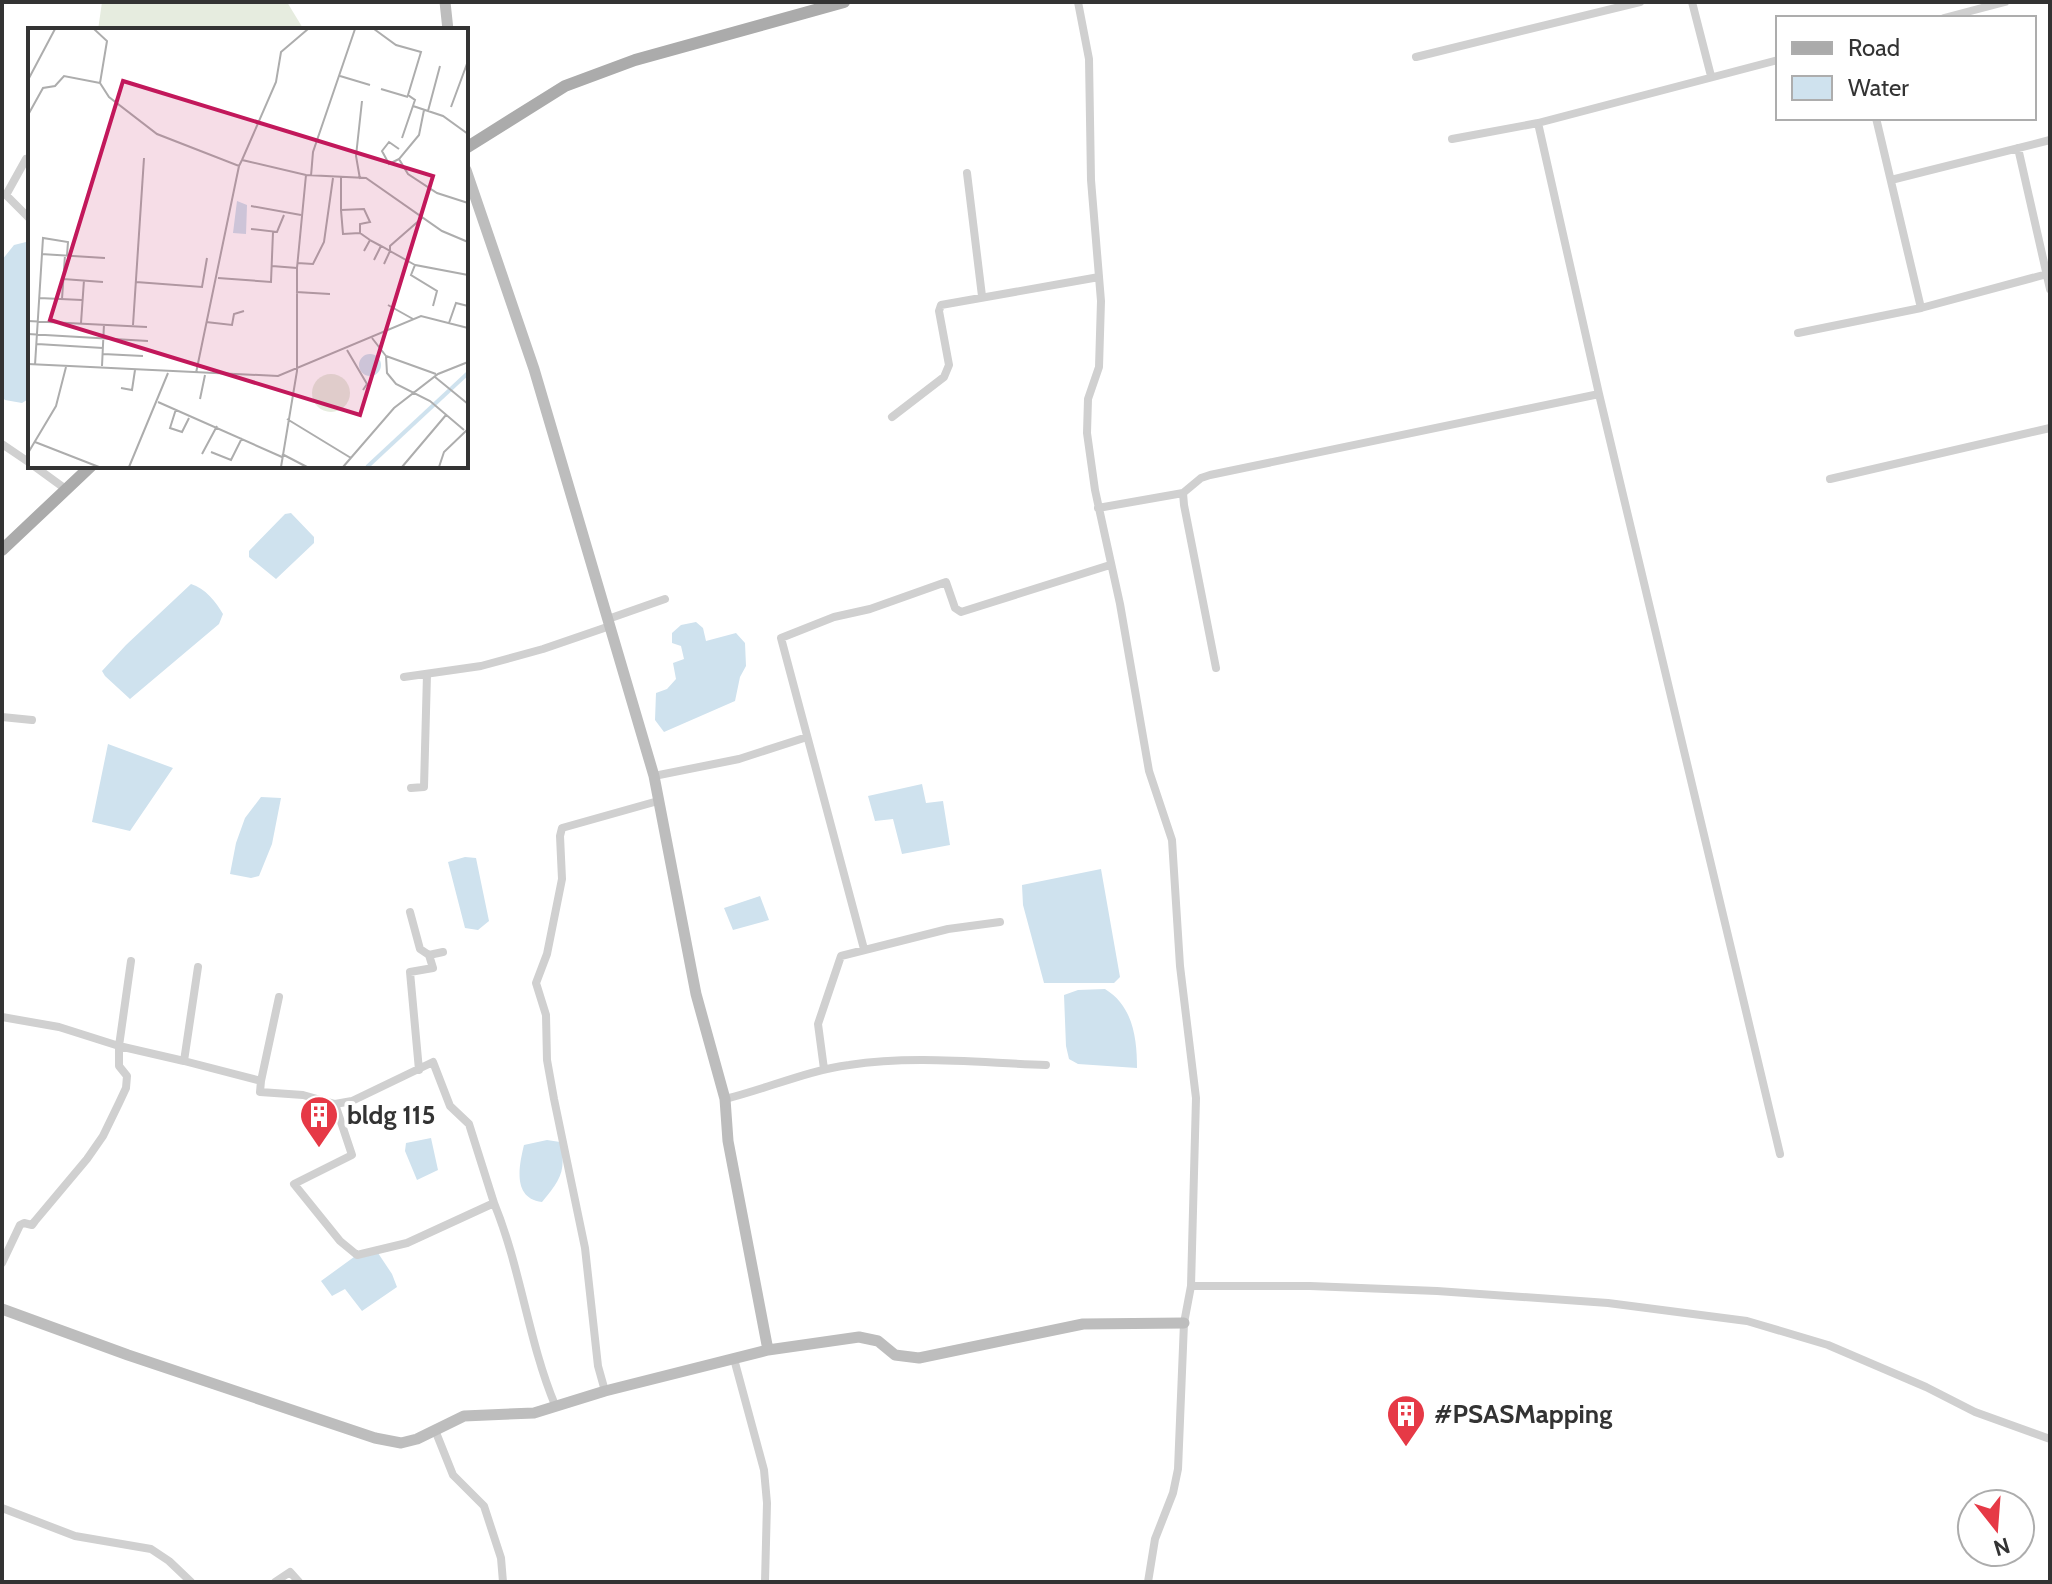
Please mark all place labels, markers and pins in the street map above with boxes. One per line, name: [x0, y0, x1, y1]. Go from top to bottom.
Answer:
building icon: bldg 115: [298, 1094, 340, 1149]
place label: bldg 115: [347, 1099, 435, 1131]
building icon: #PSASMapping: [1385, 1393, 1427, 1448]
place label: #PSASMapping: [1434, 1398, 1612, 1430]

